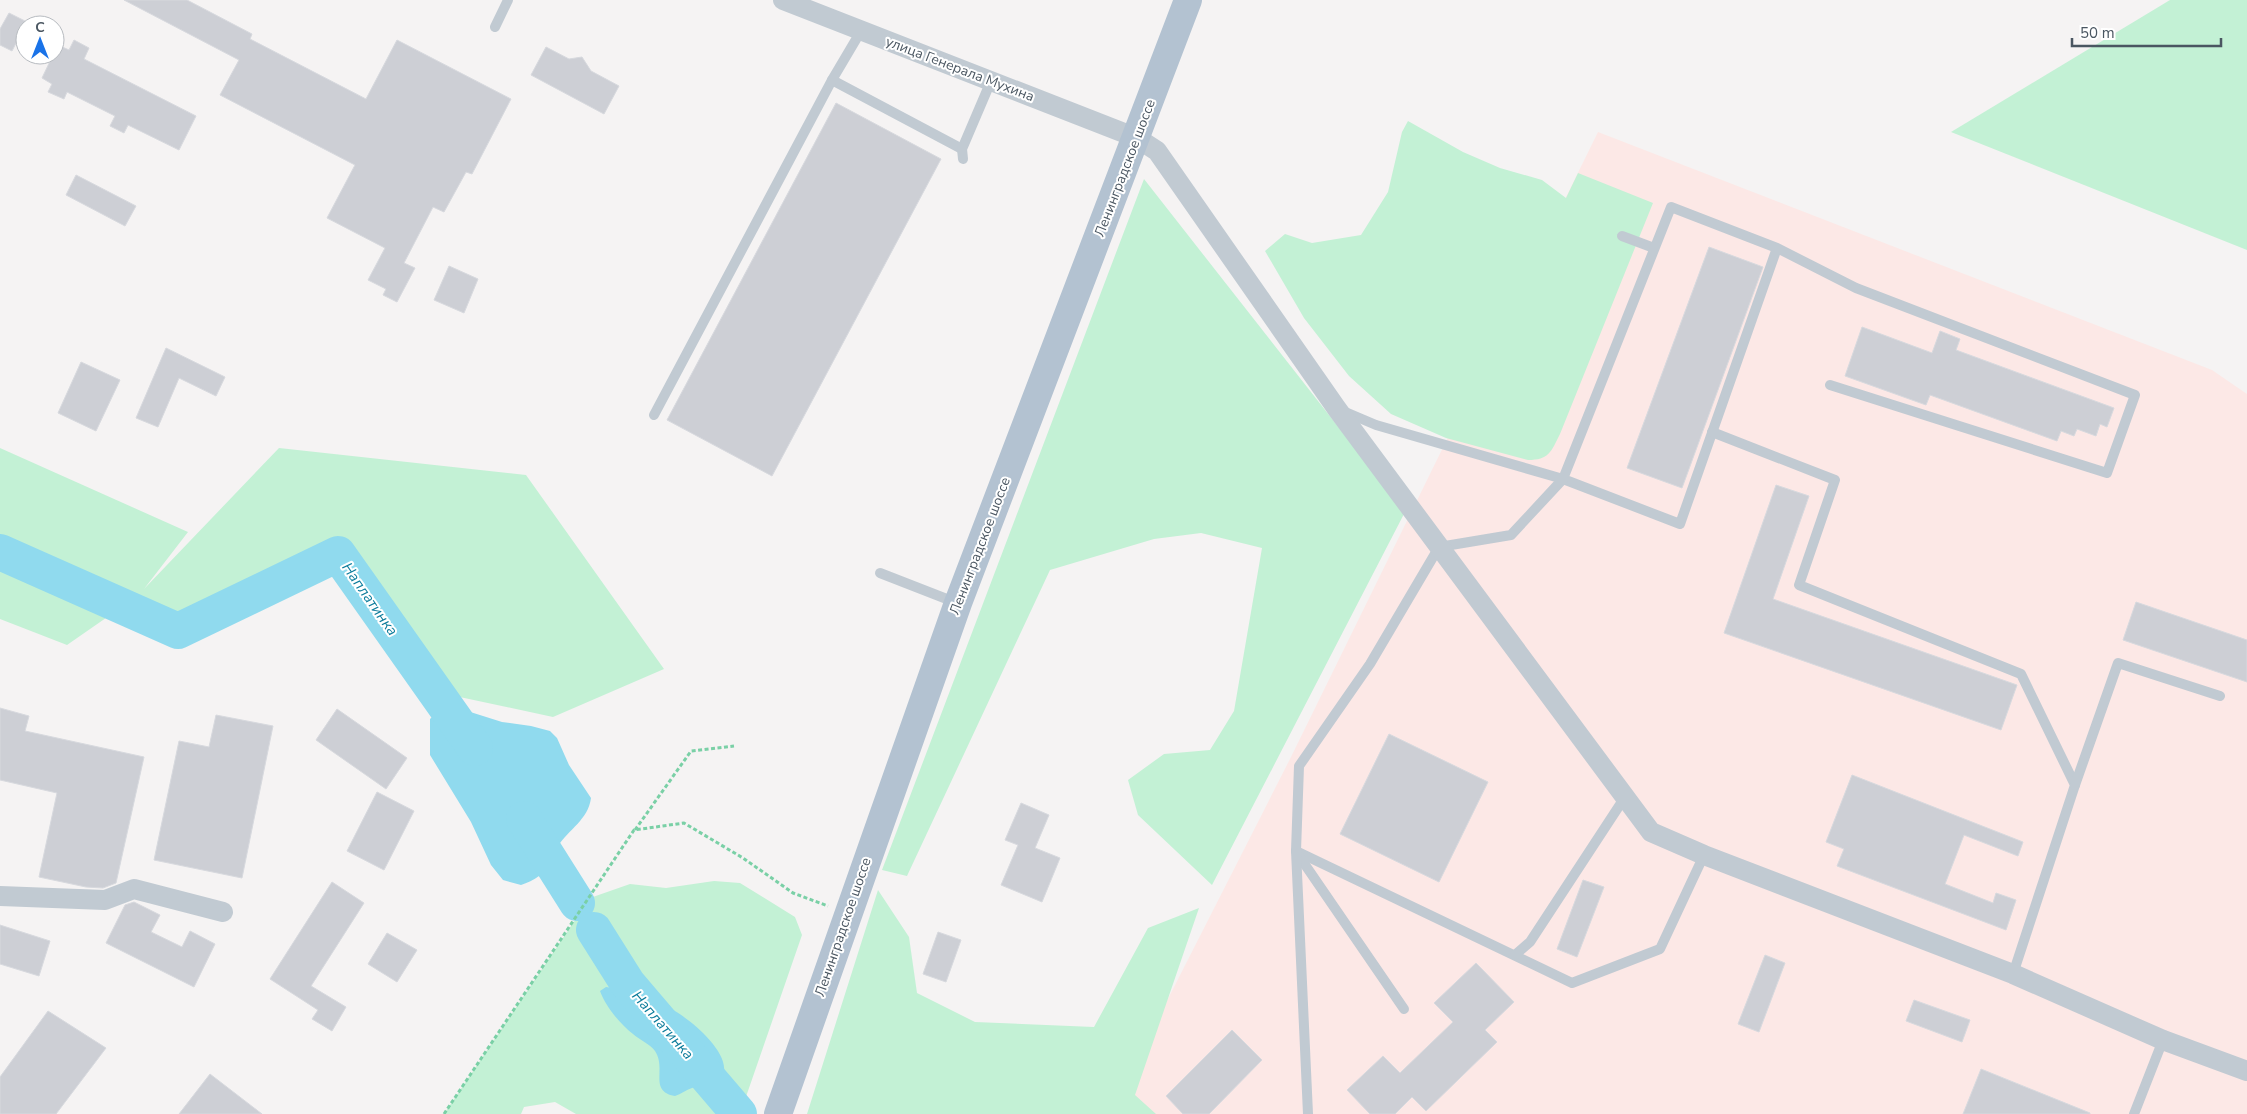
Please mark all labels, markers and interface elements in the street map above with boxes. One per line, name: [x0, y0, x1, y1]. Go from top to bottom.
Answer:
north arrow: [15, 15, 65, 65]
scale bar: [2072, 15, 2221, 47]
text: С: [35, 18, 45, 37]
text: 50 m: [2080, 23, 2115, 43]
street label: улица Генерала Мухина: [883, 32, 1037, 106]
street label: Ленинградское шоссе: [1090, 97, 1160, 239]
street label: Ленинградское шоссе: [945, 475, 1015, 617]
water label: Наплатинка: [337, 558, 403, 640]
street label: Ленинградское шоссе: [810, 855, 876, 999]
water label: Наплатинка: [628, 986, 698, 1064]

